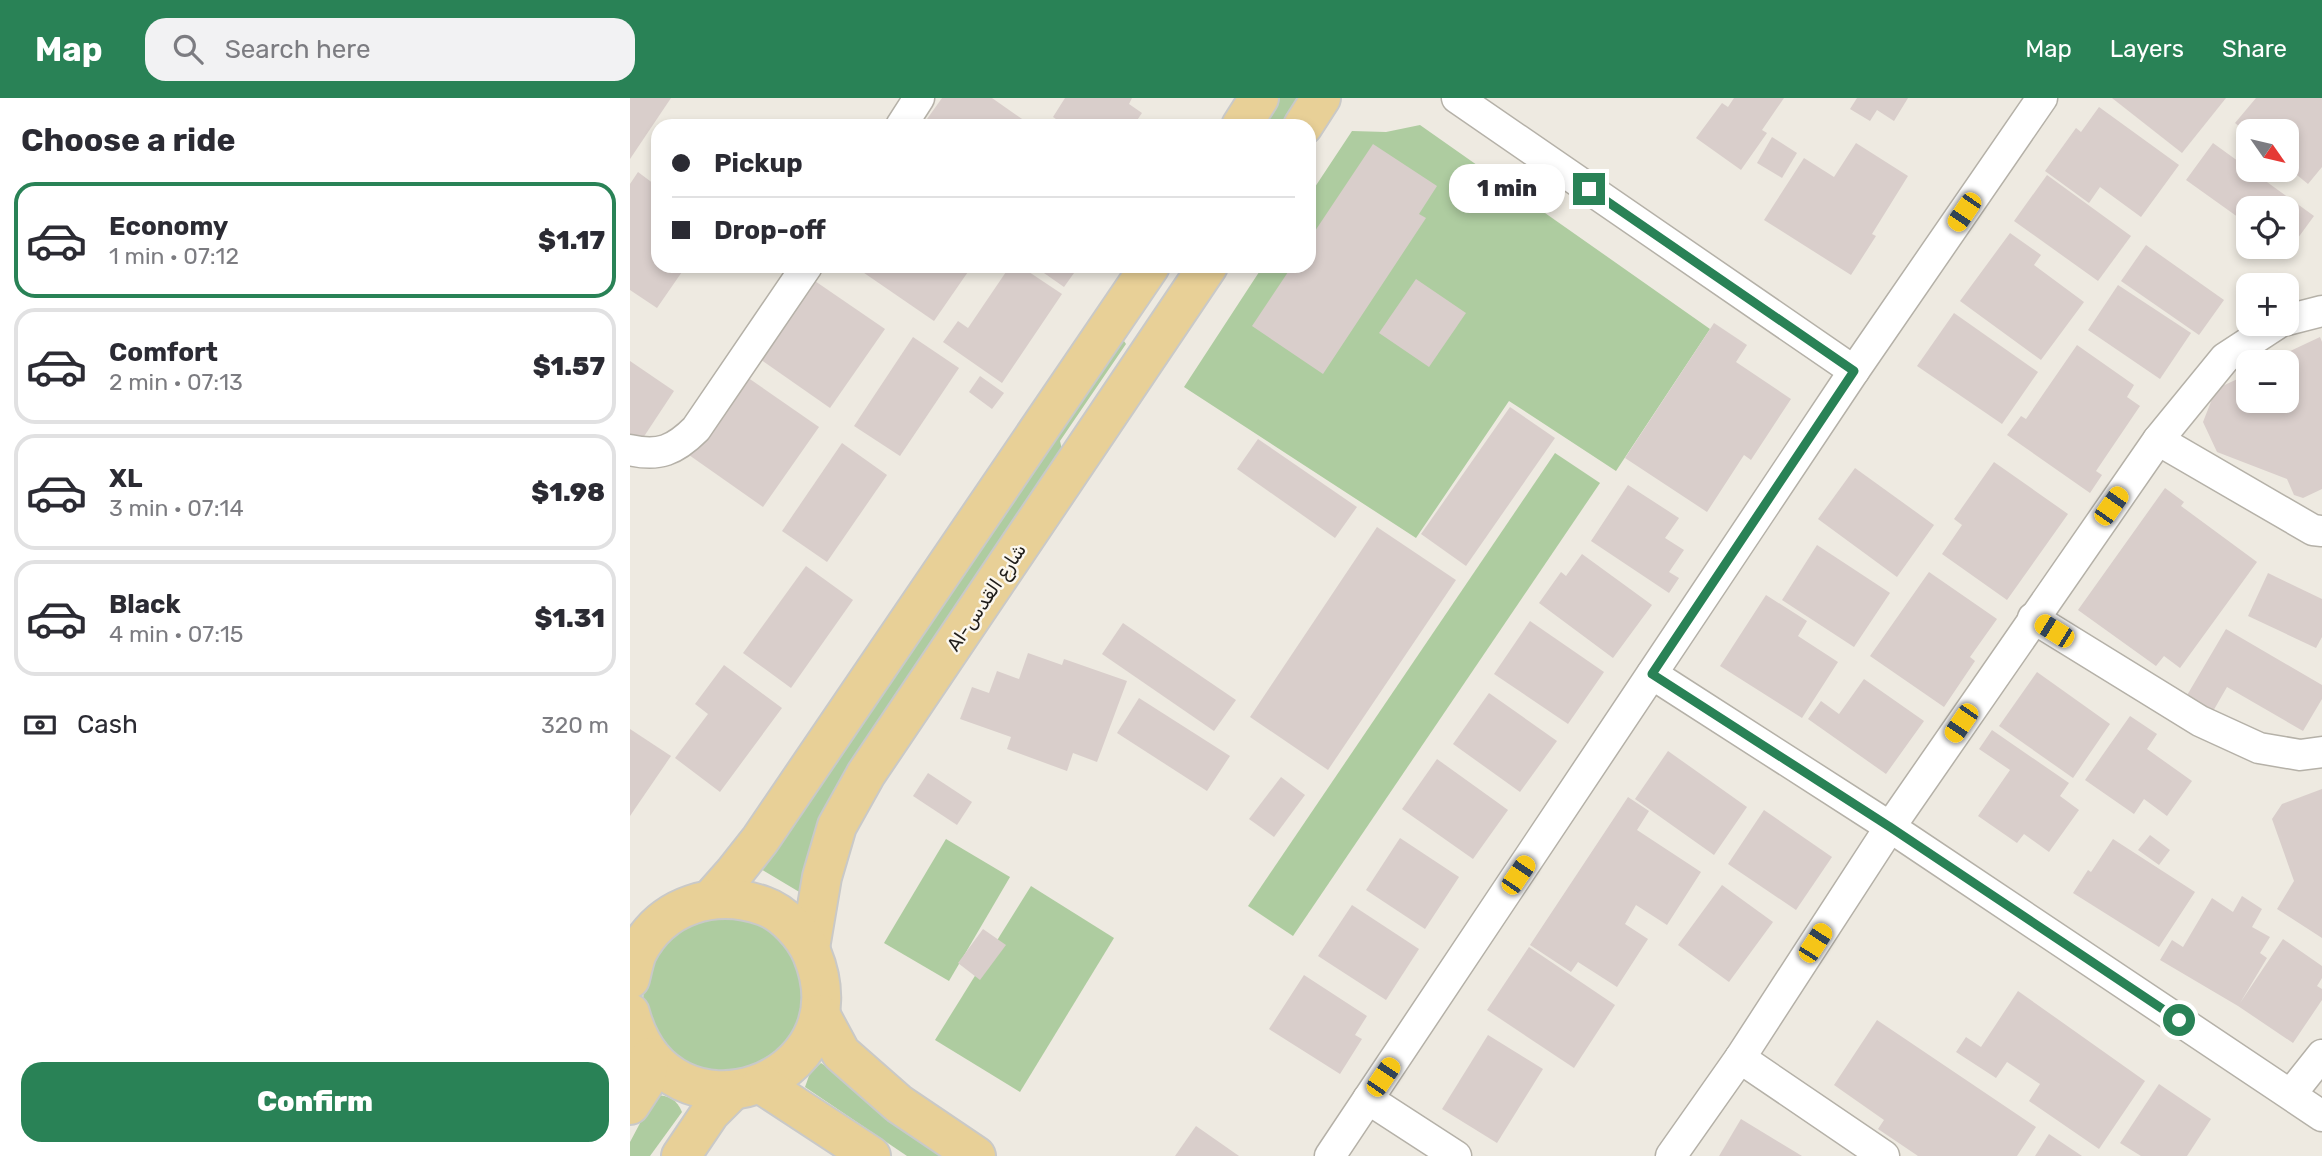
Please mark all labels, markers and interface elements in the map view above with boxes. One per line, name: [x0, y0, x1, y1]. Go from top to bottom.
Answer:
search box: [145, 18, 635, 81]
text: Map: [35, 30, 103, 69]
icon: search: [169, 30, 207, 68]
text: Search here: [225, 34, 370, 65]
text: Map: [2025, 35, 2072, 63]
text: Layers: [2110, 35, 2184, 63]
text: Share: [2222, 35, 2287, 63]
north arrow: [2236, 119, 2300, 182]
map controls: [2236, 119, 2299, 413]
text: Choose a ride: [21, 121, 235, 159]
text: Pickup: [714, 148, 803, 179]
callout: 1 min: [1449, 164, 1564, 214]
route end: [1573, 173, 1605, 205]
text: 1 min: [1477, 174, 1537, 202]
car: [1944, 189, 1985, 235]
button: locate: [2236, 196, 2299, 259]
icon: car: [25, 209, 88, 272]
text: Economy: [109, 211, 228, 242]
text: Drop-off: [714, 215, 826, 246]
text: $1.17: [538, 225, 605, 256]
text: 1 min · 07:12: [109, 242, 239, 270]
button: +: [2236, 273, 2299, 336]
icon: car: [25, 335, 88, 398]
text: Comfort: [109, 337, 218, 368]
button: −: [2236, 350, 2299, 413]
text: $1.57: [533, 351, 605, 382]
text: 2 min · 07:13: [109, 368, 243, 396]
icon: car: [25, 461, 88, 524]
text: XL: [109, 463, 142, 494]
text: $1.98: [531, 477, 605, 508]
car: [2091, 483, 2132, 529]
text: 3 min · 07:14: [109, 494, 244, 522]
street label: Al-شارع القدس: [942, 539, 1033, 657]
icon: car: [25, 587, 88, 650]
text: Black: [109, 589, 181, 620]
text: $1.31: [534, 603, 605, 634]
car: [2031, 611, 2078, 651]
text: 4 min · 07:15: [109, 620, 244, 648]
car: [1941, 700, 1982, 746]
icon: cash: [21, 706, 59, 744]
text: Cash: [77, 709, 138, 740]
text: 320 m: [541, 711, 609, 739]
car: [1498, 852, 1539, 898]
car: [1795, 920, 1836, 966]
route start: [2163, 1004, 2195, 1036]
car: [1363, 1054, 1404, 1100]
button: Confirm: [21, 1062, 609, 1142]

